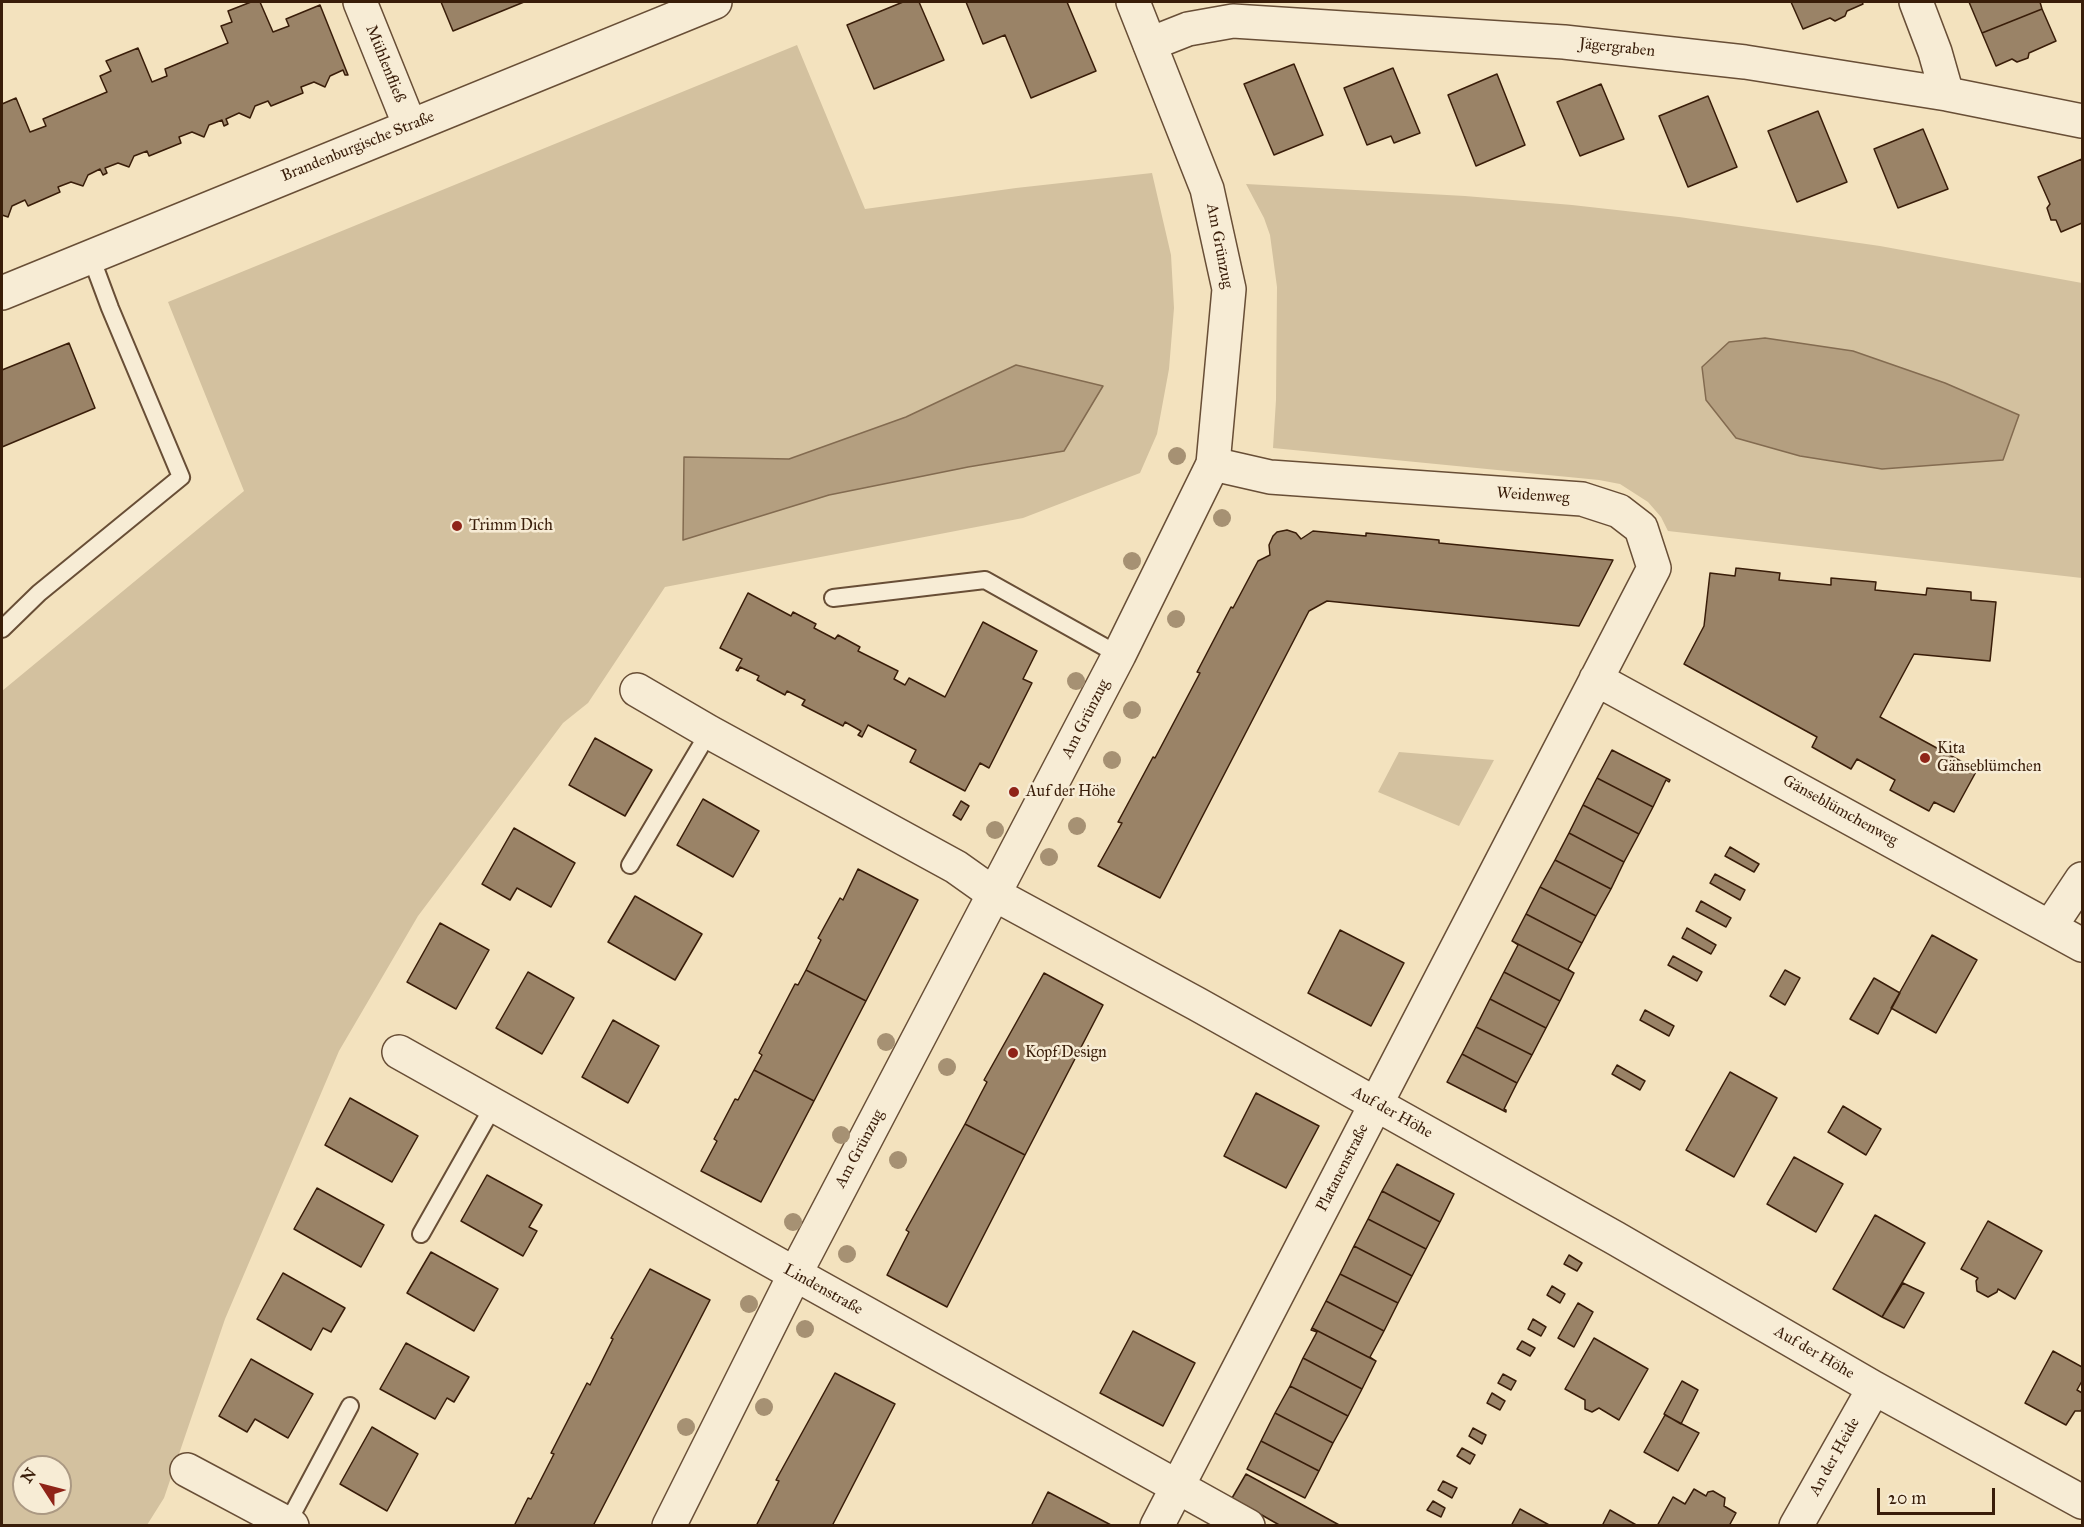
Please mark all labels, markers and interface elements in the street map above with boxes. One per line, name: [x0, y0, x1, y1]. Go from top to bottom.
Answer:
street label: Mühlenfließ: [361, 23, 409, 105]
street label: Jägergraben: [1578, 34, 1656, 62]
street label: Brandenburgische Straße: [279, 107, 437, 187]
street label: Am Grünzug: [1201, 202, 1237, 290]
street label: Weidenweg: [1496, 484, 1570, 508]
place label: Trimm Dich: [469, 516, 553, 536]
marker: Trimm Dich: [450, 519, 464, 533]
street label: Am Grünzug: [1058, 676, 1114, 762]
place label: Kita Gänseblümchen: [1937, 739, 2041, 777]
marker: Kita Gänseblümchen: [1918, 751, 1932, 765]
street label: Gänseblümchenweg: [1779, 771, 1901, 851]
place label: Auf der Höhe: [1026, 782, 1115, 802]
marker: Auf der Höhe: [1007, 785, 1021, 799]
place label: Kopf Design: [1025, 1043, 1107, 1063]
marker: Kopf Design: [1006, 1046, 1020, 1060]
street label: Auf der Höhe: [1348, 1083, 1436, 1143]
street label: Am Grünzug: [831, 1107, 889, 1191]
street label: Platanenstraße: [1313, 1121, 1373, 1215]
street label: Lindenstraße: [780, 1260, 866, 1320]
street label: Auf der Höhe: [1771, 1322, 1857, 1384]
street label: An der Heide: [1806, 1415, 1864, 1499]
north arrow: [12, 1455, 72, 1515]
text: N: [17, 1464, 40, 1486]
scale bar: [1880, 1476, 1998, 1514]
text: 20 m: [1888, 1487, 1926, 1509]

